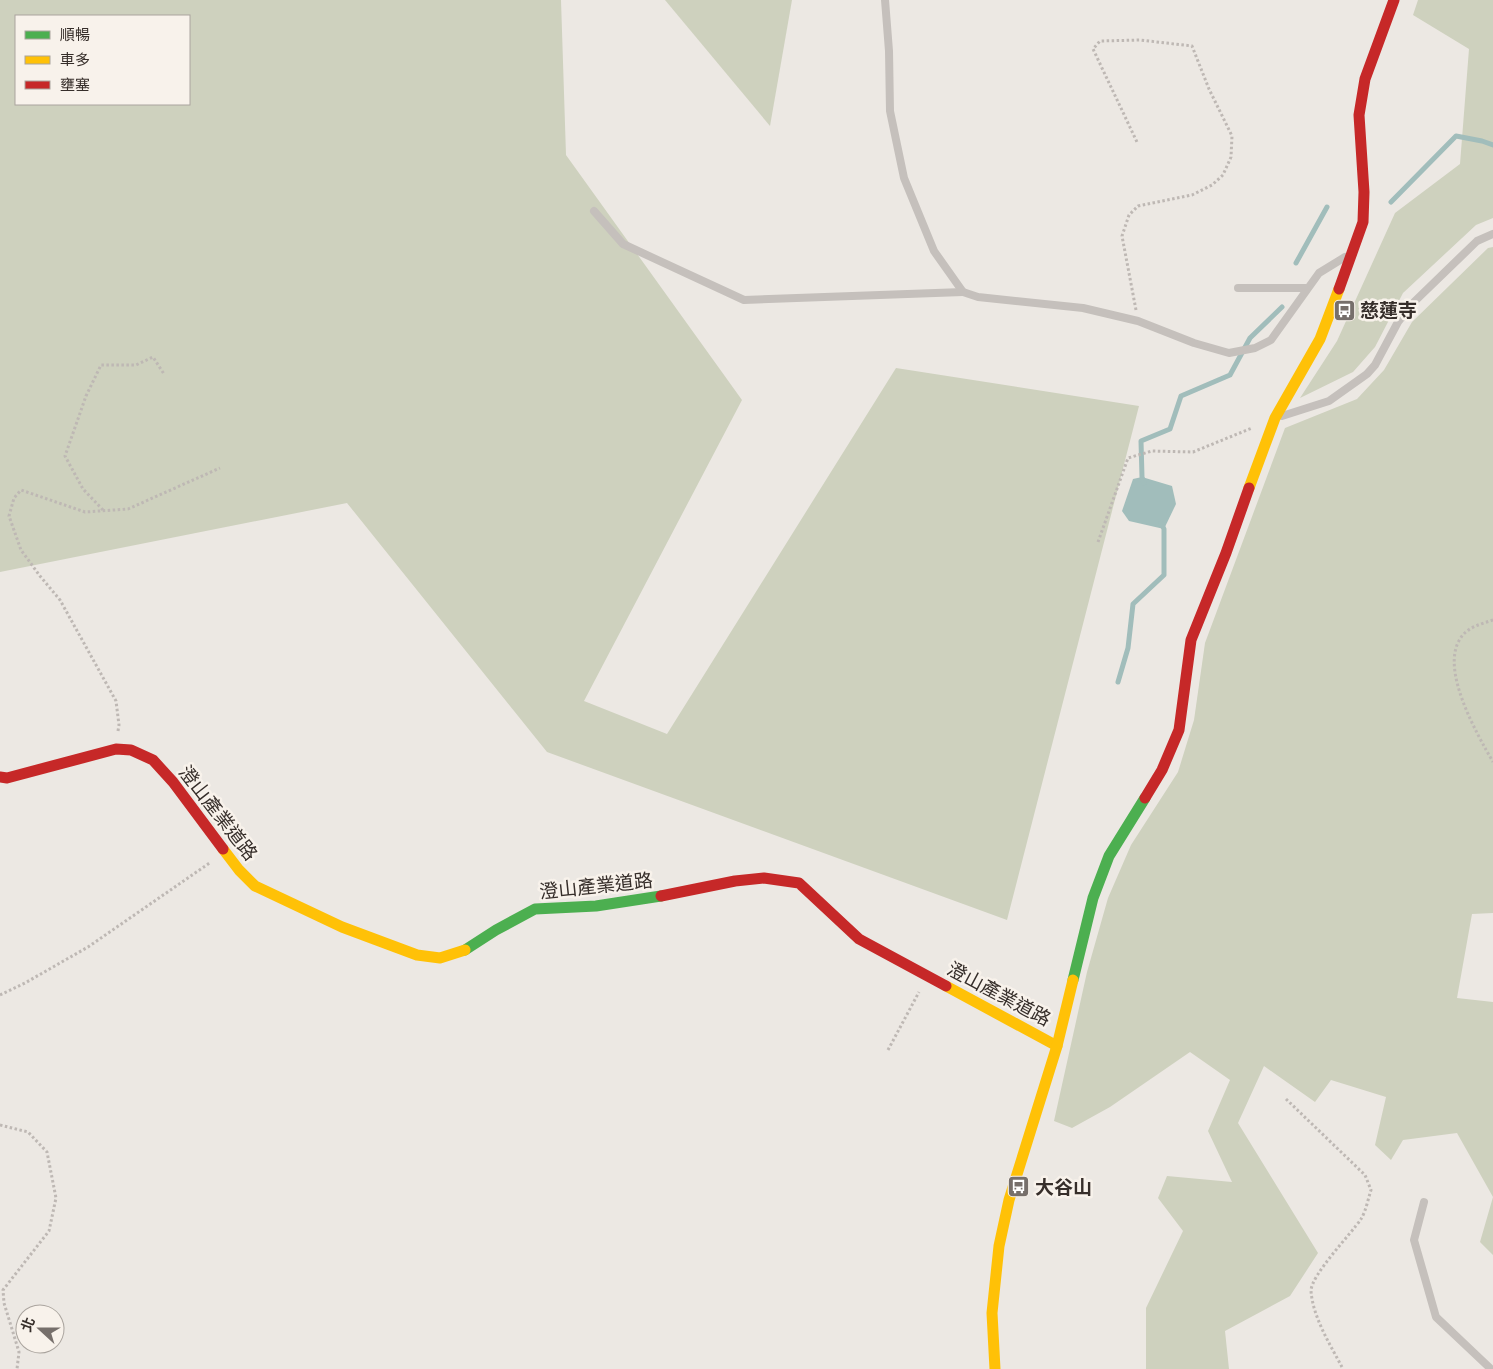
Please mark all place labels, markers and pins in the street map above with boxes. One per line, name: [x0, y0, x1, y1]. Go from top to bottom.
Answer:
place label: 慈蓮寺: [1360, 297, 1417, 324]
bus stop icon: 慈蓮寺: [1332, 298, 1356, 322]
place label: 大谷山: [1035, 1174, 1092, 1201]
bus stop icon: 大谷山: [1007, 1175, 1031, 1199]

